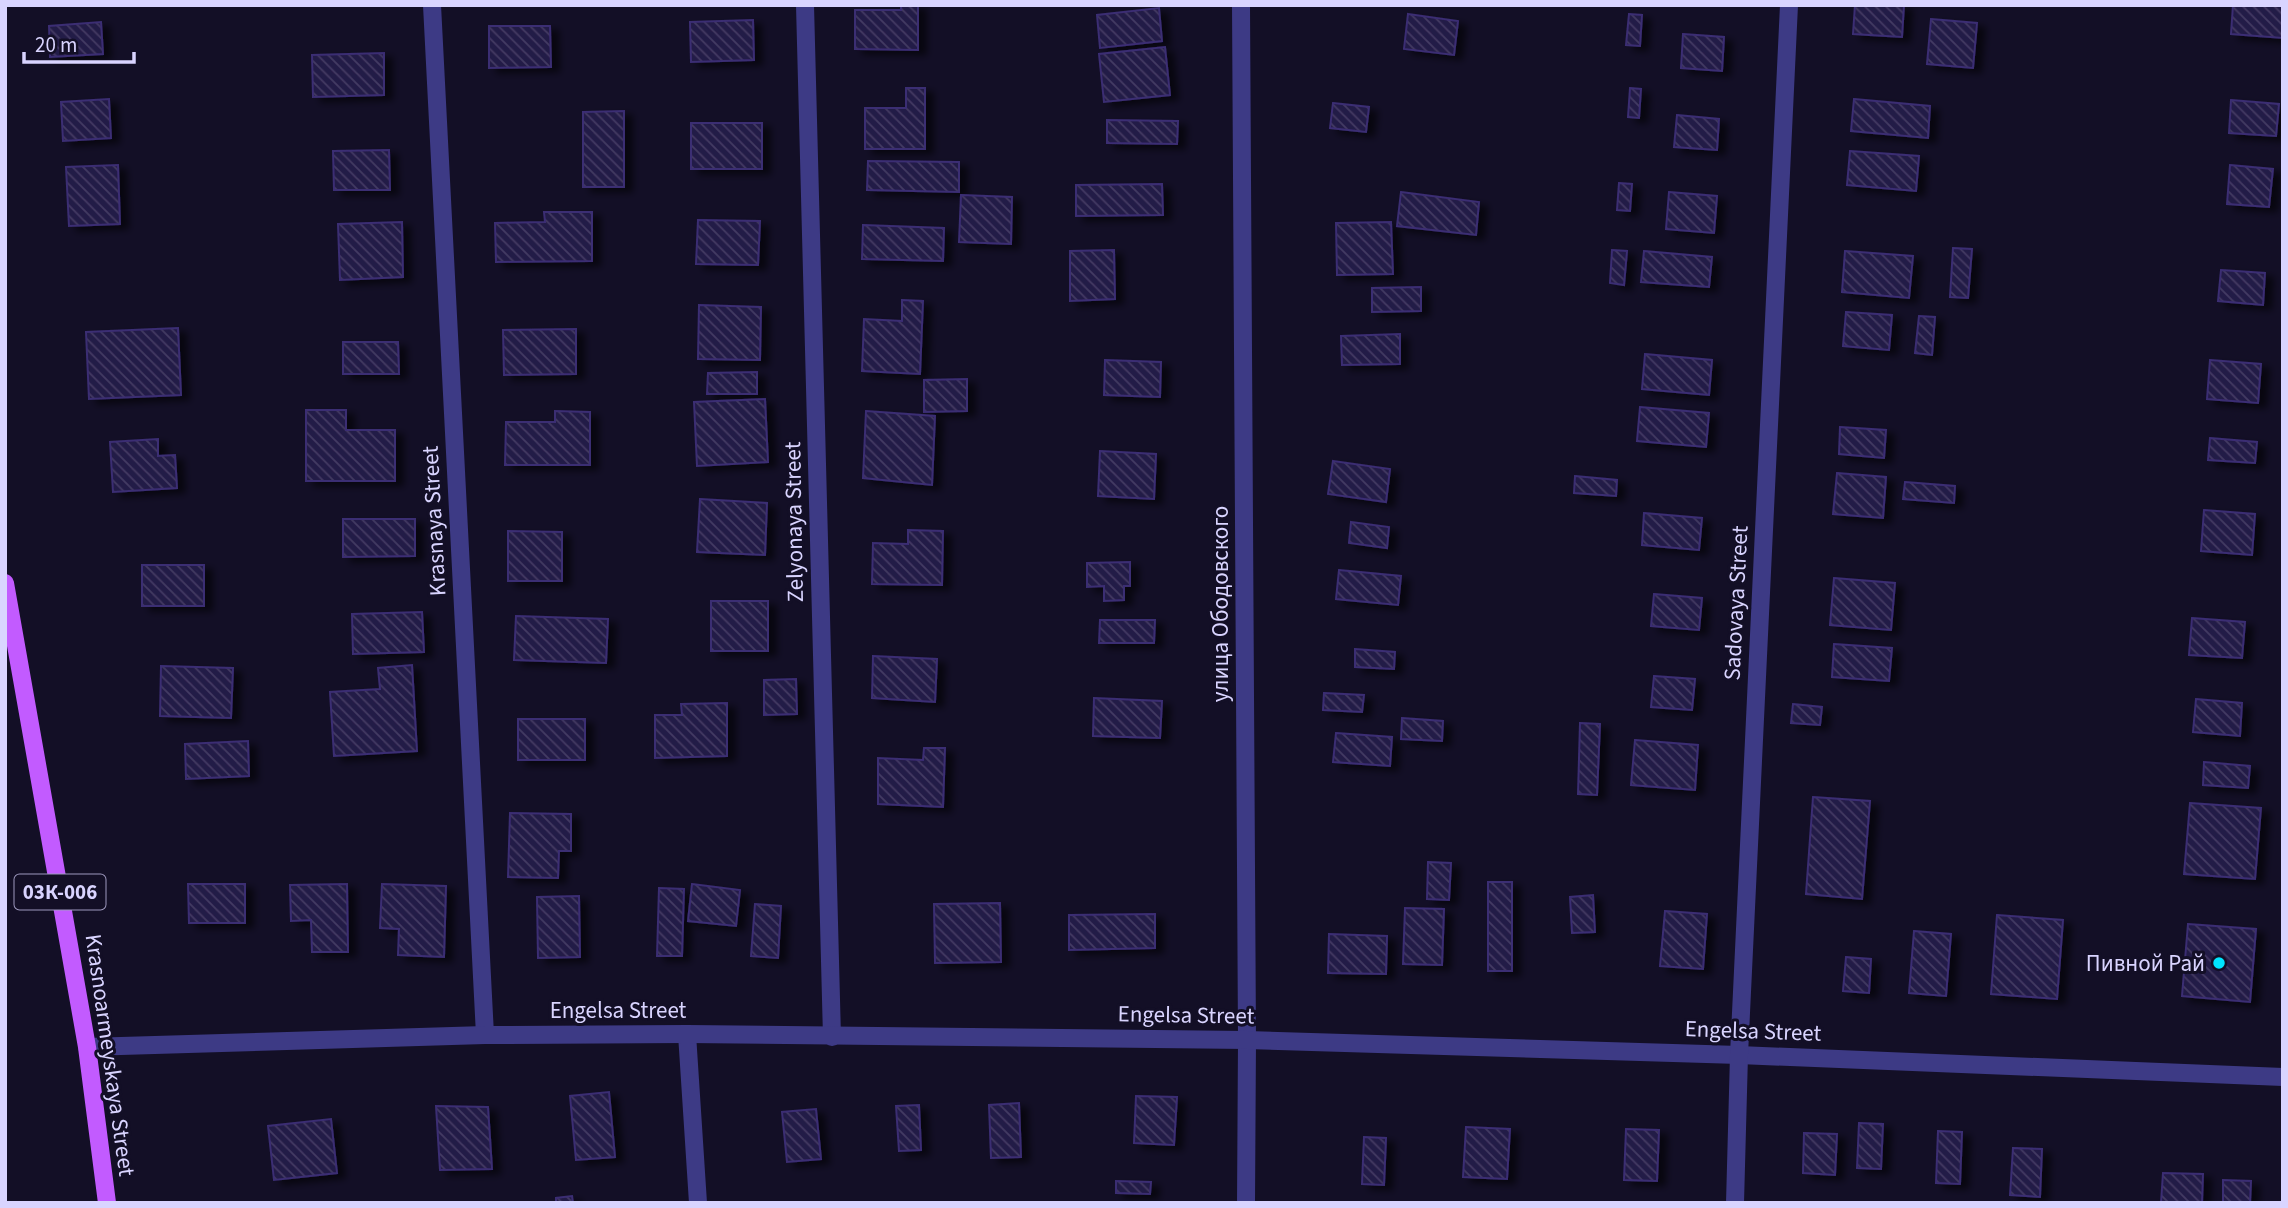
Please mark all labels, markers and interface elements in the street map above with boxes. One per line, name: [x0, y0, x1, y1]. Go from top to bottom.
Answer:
scale bar: [24, 21, 135, 65]
text: 20 m: [35, 30, 77, 60]
street label: Zelyonaya Street: [776, 441, 812, 603]
street label: Krasnaya Street: [414, 445, 454, 597]
street label: улица Ободовского: [1204, 506, 1237, 702]
street label: Sadovaya Street: [1715, 525, 1757, 681]
road number: 03К-006: [14, 874, 106, 910]
street label: Krasnoarmeyskaya Street: [77, 932, 143, 1178]
place label: Пивной Рай: [2086, 947, 2205, 980]
marker: Пивной Рай: [2211, 955, 2227, 971]
street label: Engelsa Street: [550, 994, 687, 1027]
street label: Engelsa Street: [1117, 997, 1255, 1033]
street label: Engelsa Street: [1684, 1012, 1822, 1050]

